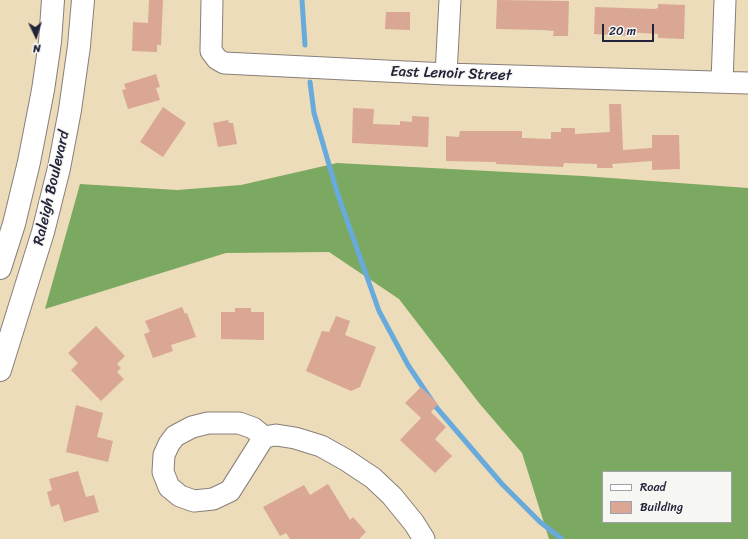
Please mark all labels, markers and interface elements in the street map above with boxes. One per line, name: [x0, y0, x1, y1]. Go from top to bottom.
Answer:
north arrow: [16, 16, 56, 56]
scale bar: [604, 16, 656, 42]
text: 20 m: [609, 20, 636, 42]
text: N: [32, 39, 41, 58]
street label: East Lenoir Street: [390, 63, 512, 85]
street label: Raleigh Boulevard: [30, 129, 74, 247]
legend: [602, 471, 732, 523]
text: Road: [640, 476, 666, 498]
text: Building: [640, 496, 683, 518]

